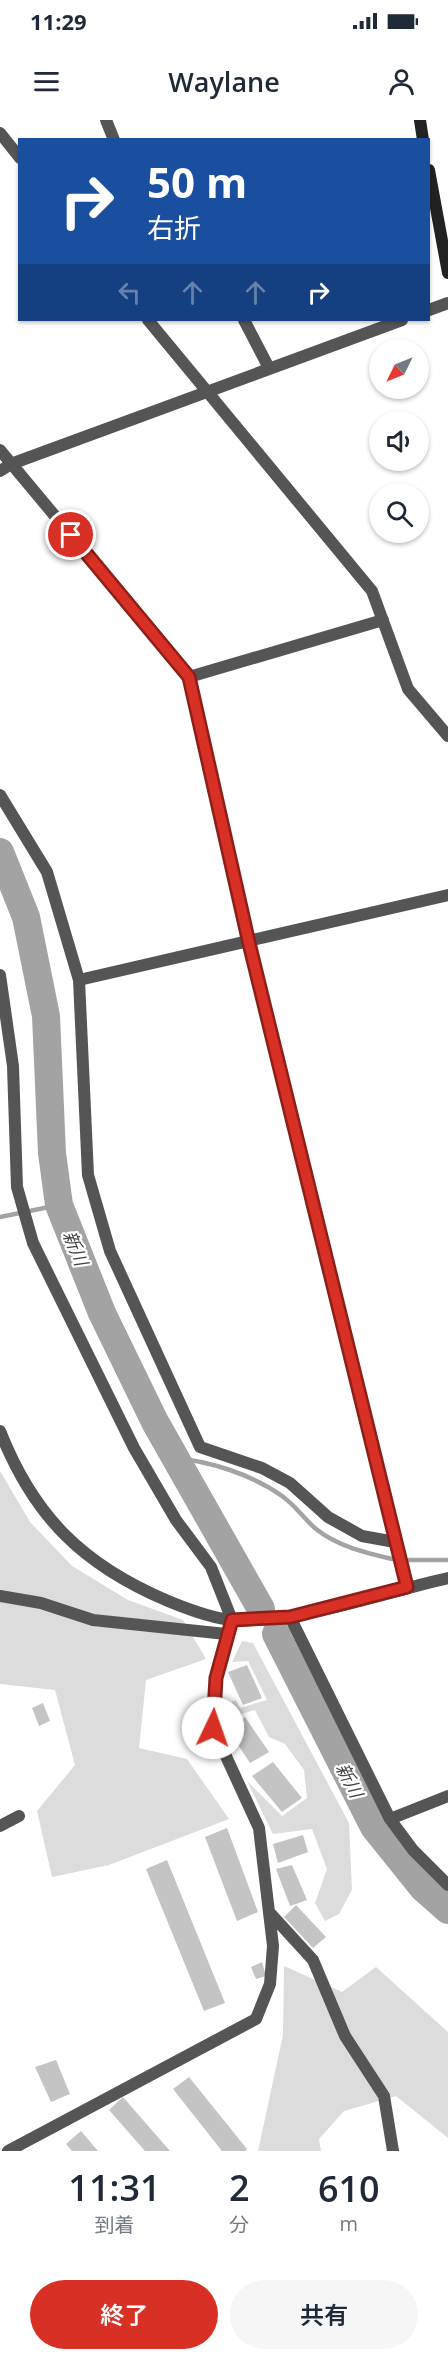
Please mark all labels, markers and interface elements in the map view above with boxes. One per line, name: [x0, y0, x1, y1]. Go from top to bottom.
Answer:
text: 11:29: [30, 6, 87, 36]
text: Waylane: [168, 63, 280, 100]
icon: menu: [30, 65, 63, 98]
icon: person: [385, 65, 418, 98]
text: 50 m: [147, 153, 247, 210]
icon: right: [48, 162, 126, 240]
text: 右折: [147, 209, 201, 246]
icon: left: [113, 276, 146, 309]
icon: ahead: [176, 276, 209, 309]
icon: ahead: [239, 276, 272, 309]
icon: right: [302, 276, 335, 309]
north arrow: [369, 339, 429, 399]
map controls: [369, 339, 429, 543]
button: sound: [369, 411, 429, 471]
button: search: [369, 483, 429, 543]
pin: [45, 509, 96, 560]
icon: arrive: [54, 518, 87, 551]
water label: 新川: [58, 1227, 95, 1271]
position arrow: [181, 1696, 245, 1760]
water label: 新川: [331, 1759, 370, 1803]
text: 11:31: [68, 2163, 161, 2212]
text: 2: [229, 2163, 250, 2212]
text: 610: [318, 2164, 380, 2213]
text: m: [340, 2210, 358, 2237]
text: 到着: [94, 2211, 134, 2238]
text: 分: [229, 2211, 249, 2238]
button: 終了: [30, 2280, 218, 2349]
button: 共有: [230, 2280, 418, 2349]

